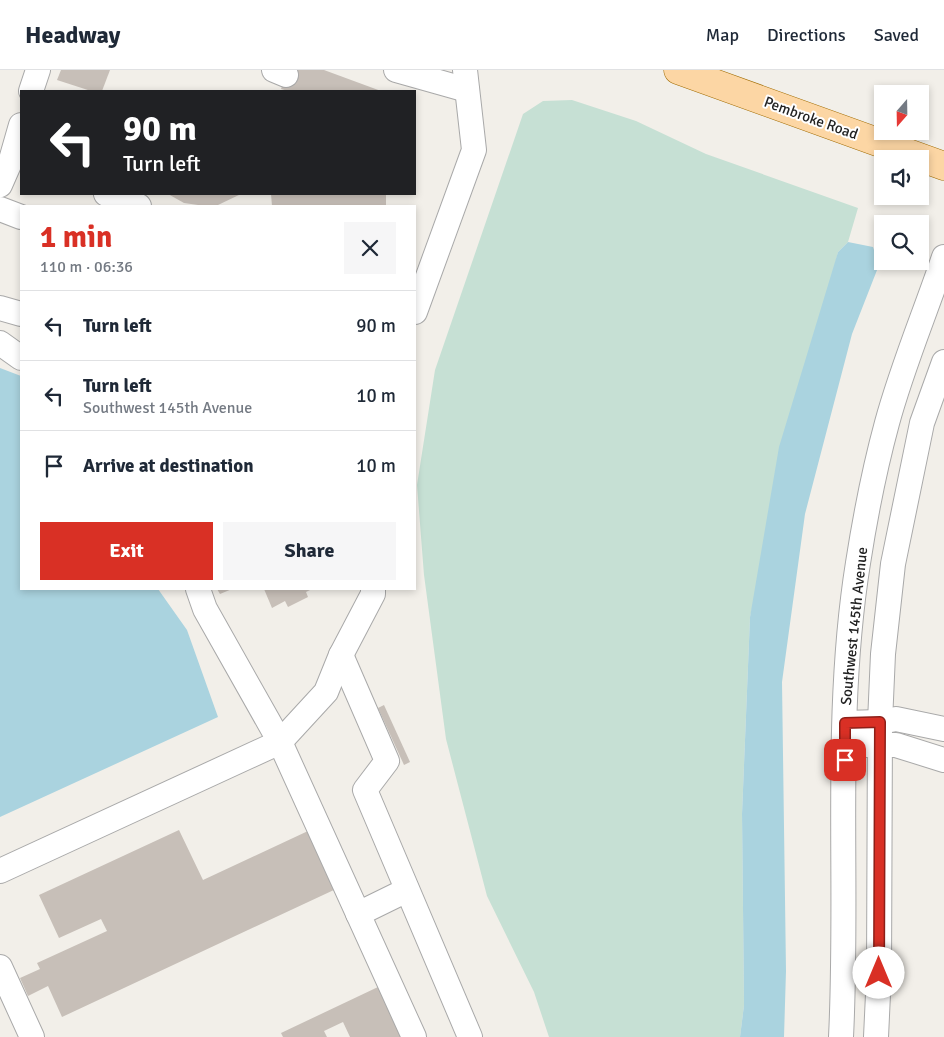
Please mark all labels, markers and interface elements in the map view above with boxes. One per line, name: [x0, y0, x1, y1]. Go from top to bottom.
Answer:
text: Headway: [25, 20, 121, 50]
text: Map: [706, 24, 739, 46]
text: Directions: [767, 24, 846, 46]
text: Saved: [874, 24, 919, 46]
north arrow: [874, 85, 929, 140]
map controls: [874, 85, 929, 270]
street label: Pembroke Road: [762, 93, 860, 143]
text: 90 m: [123, 107, 197, 150]
icon: left: [40, 110, 105, 175]
text: Turn left: [123, 150, 201, 177]
button: sound: [874, 150, 929, 205]
button: search: [874, 215, 929, 270]
text: 1 min: [40, 219, 112, 256]
button: close: [344, 222, 396, 274]
text: 110 m · 06:36: [40, 257, 133, 277]
icon: left: [40, 312, 68, 340]
text: Turn left: [83, 314, 152, 338]
text: 90 m: [356, 314, 396, 338]
text: Turn left: [83, 374, 152, 398]
icon: left: [40, 382, 68, 410]
text: 10 m: [356, 384, 396, 408]
text: Southwest 145th Avenue: [83, 398, 252, 418]
icon: arrive: [40, 452, 68, 480]
text: Arrive at destination: [83, 454, 254, 478]
text: 10 m: [356, 454, 396, 478]
button: Exit: [40, 522, 213, 580]
button: Share: [223, 522, 396, 580]
street label: Southwest 145th Avenue: [837, 546, 871, 706]
pin: [824, 739, 866, 781]
icon: arrive: [831, 746, 859, 774]
position arrow: [852, 946, 904, 998]

